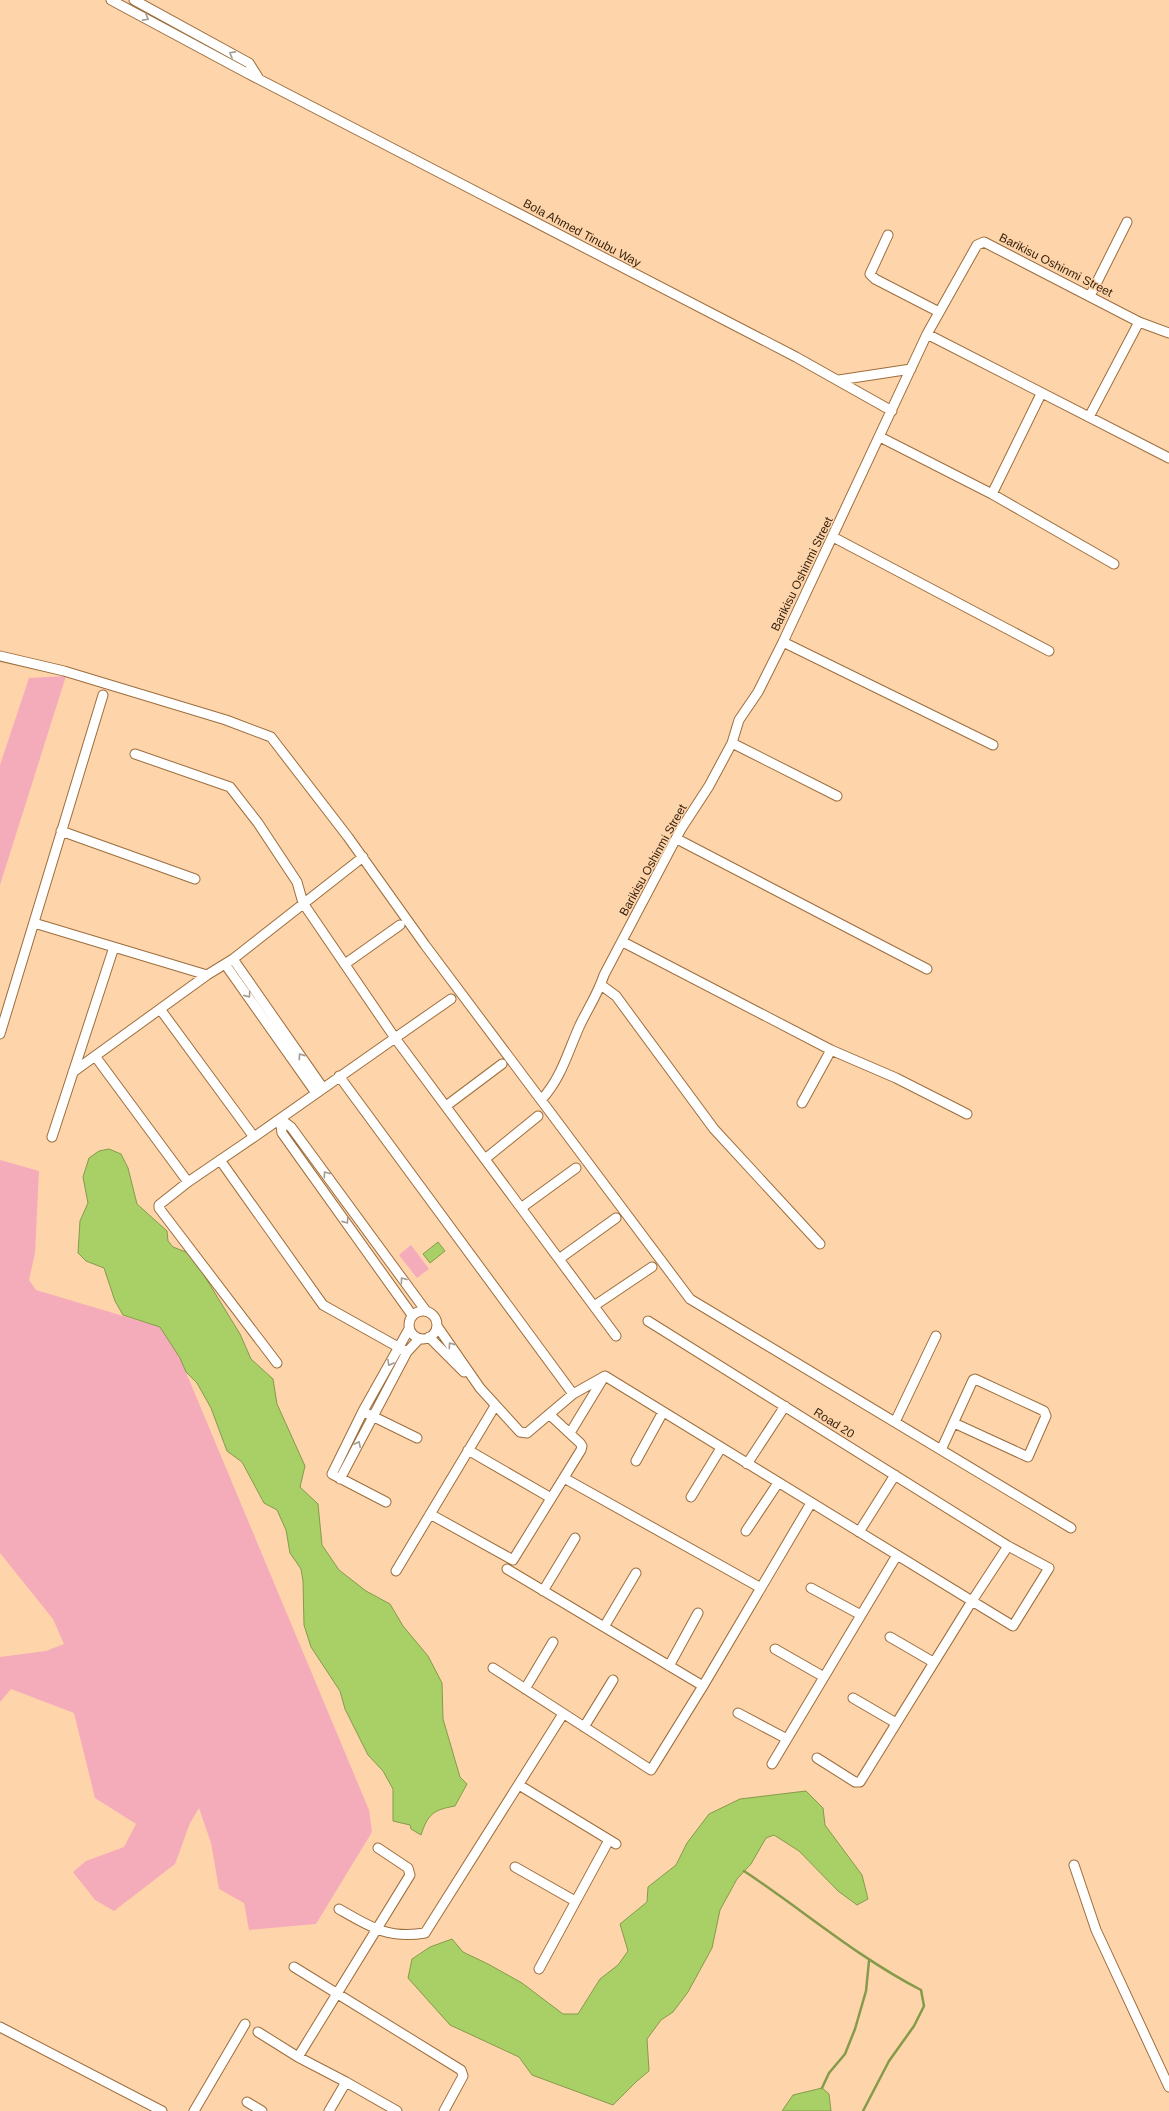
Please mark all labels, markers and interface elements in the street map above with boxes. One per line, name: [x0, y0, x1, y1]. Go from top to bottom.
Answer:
one-way arrow: [142, 14, 149, 21]
one-way arrow: [229, 51, 236, 59]
street label: Bola Ahmed Tinubu Way: [521, 196, 643, 270]
street label: Barikisu Oshinmi Street: [997, 230, 1116, 300]
street label: Barikisu Oshinmi Street: [768, 514, 836, 633]
street label: Barikisu Oshinmi Street: [616, 801, 690, 918]
one-way arrow: [243, 991, 250, 998]
one-way arrow: [299, 1053, 306, 1060]
one-way arrow: [324, 1172, 331, 1179]
one-way arrow: [341, 1217, 348, 1224]
one-way arrow: [401, 1277, 408, 1284]
one-way arrow: [449, 1343, 456, 1350]
one-way arrow: [387, 1359, 395, 1366]
street label: Road 20: [811, 1405, 857, 1441]
one-way arrow: [353, 1441, 360, 1449]

